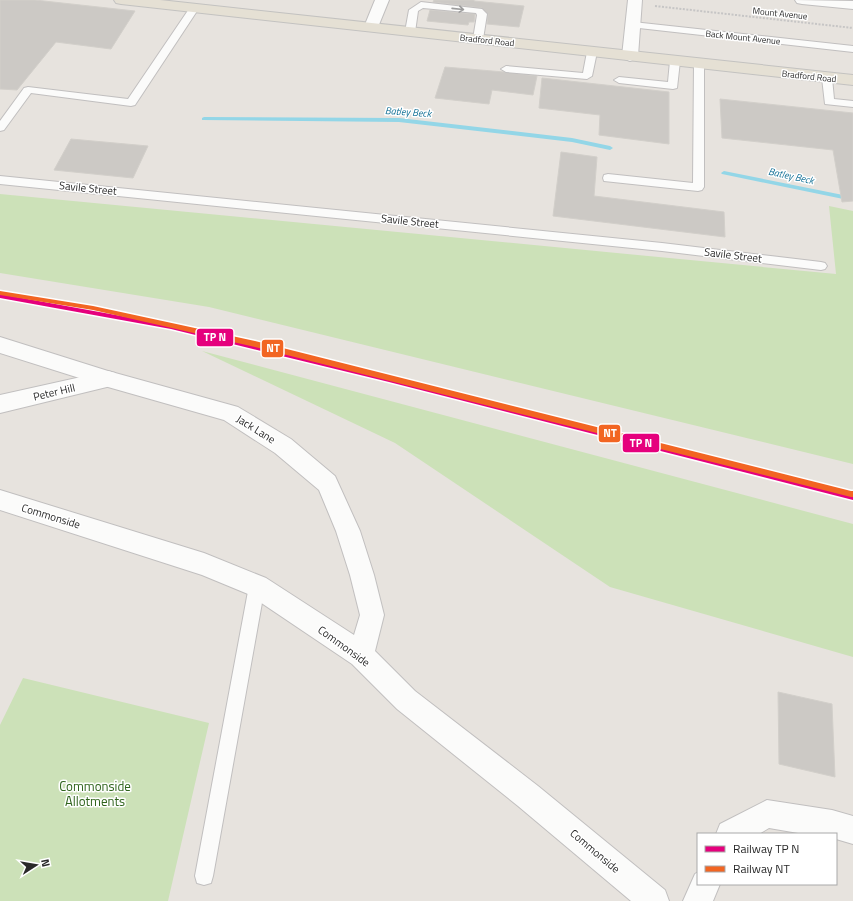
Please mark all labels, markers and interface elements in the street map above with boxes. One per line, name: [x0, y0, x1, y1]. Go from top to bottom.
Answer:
street label: Mount Avenue: [752, 4, 809, 22]
one-way arrow: [451, 5, 464, 12]
street label: Back Mount Avenue: [705, 27, 782, 47]
street label: Bradford Road: [459, 31, 515, 49]
street label: Bradford Road: [781, 67, 837, 85]
water label: Batley Beck: [384, 103, 433, 121]
water label: Batley Beck: [767, 164, 817, 188]
street label: Savile Street: [58, 177, 118, 199]
street label: Savile Street: [380, 210, 440, 232]
street label: Savile Street: [703, 244, 763, 266]
line badge: TP N: [196, 328, 234, 347]
text: TP N: [204, 329, 226, 345]
line badge: NT: [261, 339, 284, 358]
text: NT: [266, 340, 280, 356]
street label: Peter Hill: [31, 379, 77, 405]
street label: Jack Lane: [233, 411, 279, 448]
line badge: NT: [598, 424, 621, 443]
text: NT: [603, 425, 617, 441]
line badge: TP N: [622, 433, 660, 453]
text: TP N: [630, 435, 652, 451]
street label: Commonside: [20, 499, 83, 533]
street label: Commonside: [315, 622, 374, 671]
park label: Commonside Allotments: [59, 776, 131, 811]
street label: Commonside: [567, 825, 624, 877]
legend: [697, 833, 837, 885]
text: Railway TP N: [733, 839, 799, 858]
north arrow: [16, 845, 56, 885]
text: N: [37, 858, 54, 868]
text: Railway NT: [733, 859, 790, 878]

